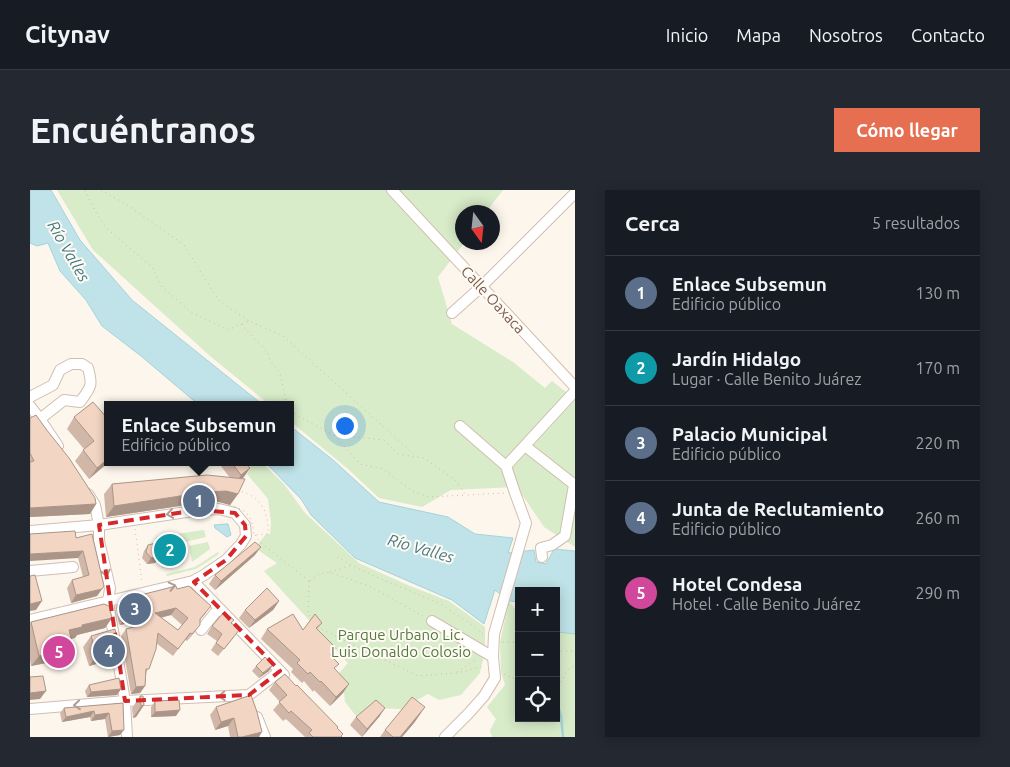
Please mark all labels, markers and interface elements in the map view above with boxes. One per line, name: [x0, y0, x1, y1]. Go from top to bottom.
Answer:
text: Citynav: [25, 21, 110, 48]
text: Inicio: [666, 25, 708, 45]
text: Mapa: [736, 25, 781, 45]
text: Nosotros: [809, 25, 883, 45]
text: Contacto: [911, 25, 985, 45]
button: Cómo llegar: [834, 108, 980, 152]
text: Encuéntranos: [30, 110, 256, 150]
north arrow: [455, 205, 500, 250]
text: Cerca: [625, 211, 680, 235]
text: 5 resultados: [872, 214, 960, 232]
water label: Río Valles: [44, 217, 94, 285]
street label: Calle Oaxaca: [458, 263, 529, 337]
text: Enlace Subsemun: [672, 273, 827, 295]
text: 1: [636, 284, 646, 302]
text: 130 m: [915, 284, 960, 302]
text: Edificio público: [672, 295, 781, 313]
text: Jardín Hidalgo: [672, 348, 801, 370]
text: 2: [636, 359, 646, 377]
text: 170 m: [915, 359, 960, 377]
text: Lugar · Calle Benito Juárez: [672, 370, 862, 388]
popup: [104, 401, 294, 466]
your location: [332, 413, 358, 439]
text: Enlace Subsemun: [122, 414, 276, 436]
text: Palacio Municipal: [672, 423, 827, 445]
text: 3: [636, 434, 646, 452]
text: 220 m: [915, 434, 960, 452]
text: Edificio público: [122, 436, 231, 454]
text: Edificio público: [672, 445, 781, 463]
pin: 1: [183, 482, 215, 520]
text: Junta de Reclutamiento: [672, 498, 884, 520]
one-way arrow: [166, 508, 174, 519]
text: 4: [636, 509, 646, 527]
text: 260 m: [915, 509, 960, 527]
text: Edificio público: [672, 520, 781, 538]
water label: Río Valles: [386, 530, 456, 566]
pin: 2: [154, 531, 186, 569]
one-way arrow: [100, 568, 111, 577]
text: Hotel Condesa: [672, 573, 802, 595]
one-way arrow: [167, 581, 176, 592]
text: 5: [636, 584, 646, 602]
text: 290 m: [915, 584, 960, 602]
map controls: [515, 587, 560, 722]
button: +: [515, 587, 560, 632]
pin: 3: [119, 590, 151, 628]
text: Hotel · Calle Benito Juárez: [672, 595, 861, 613]
park label: Parque Urbano Lic. Luis Donaldo Colosio: [331, 626, 471, 660]
pin: 4: [93, 632, 125, 670]
button: −: [515, 632, 560, 677]
pin: 5: [43, 633, 75, 671]
button: locate: [515, 677, 560, 722]
one-way arrow: [218, 691, 226, 702]
one-way arrow: [73, 699, 81, 710]

